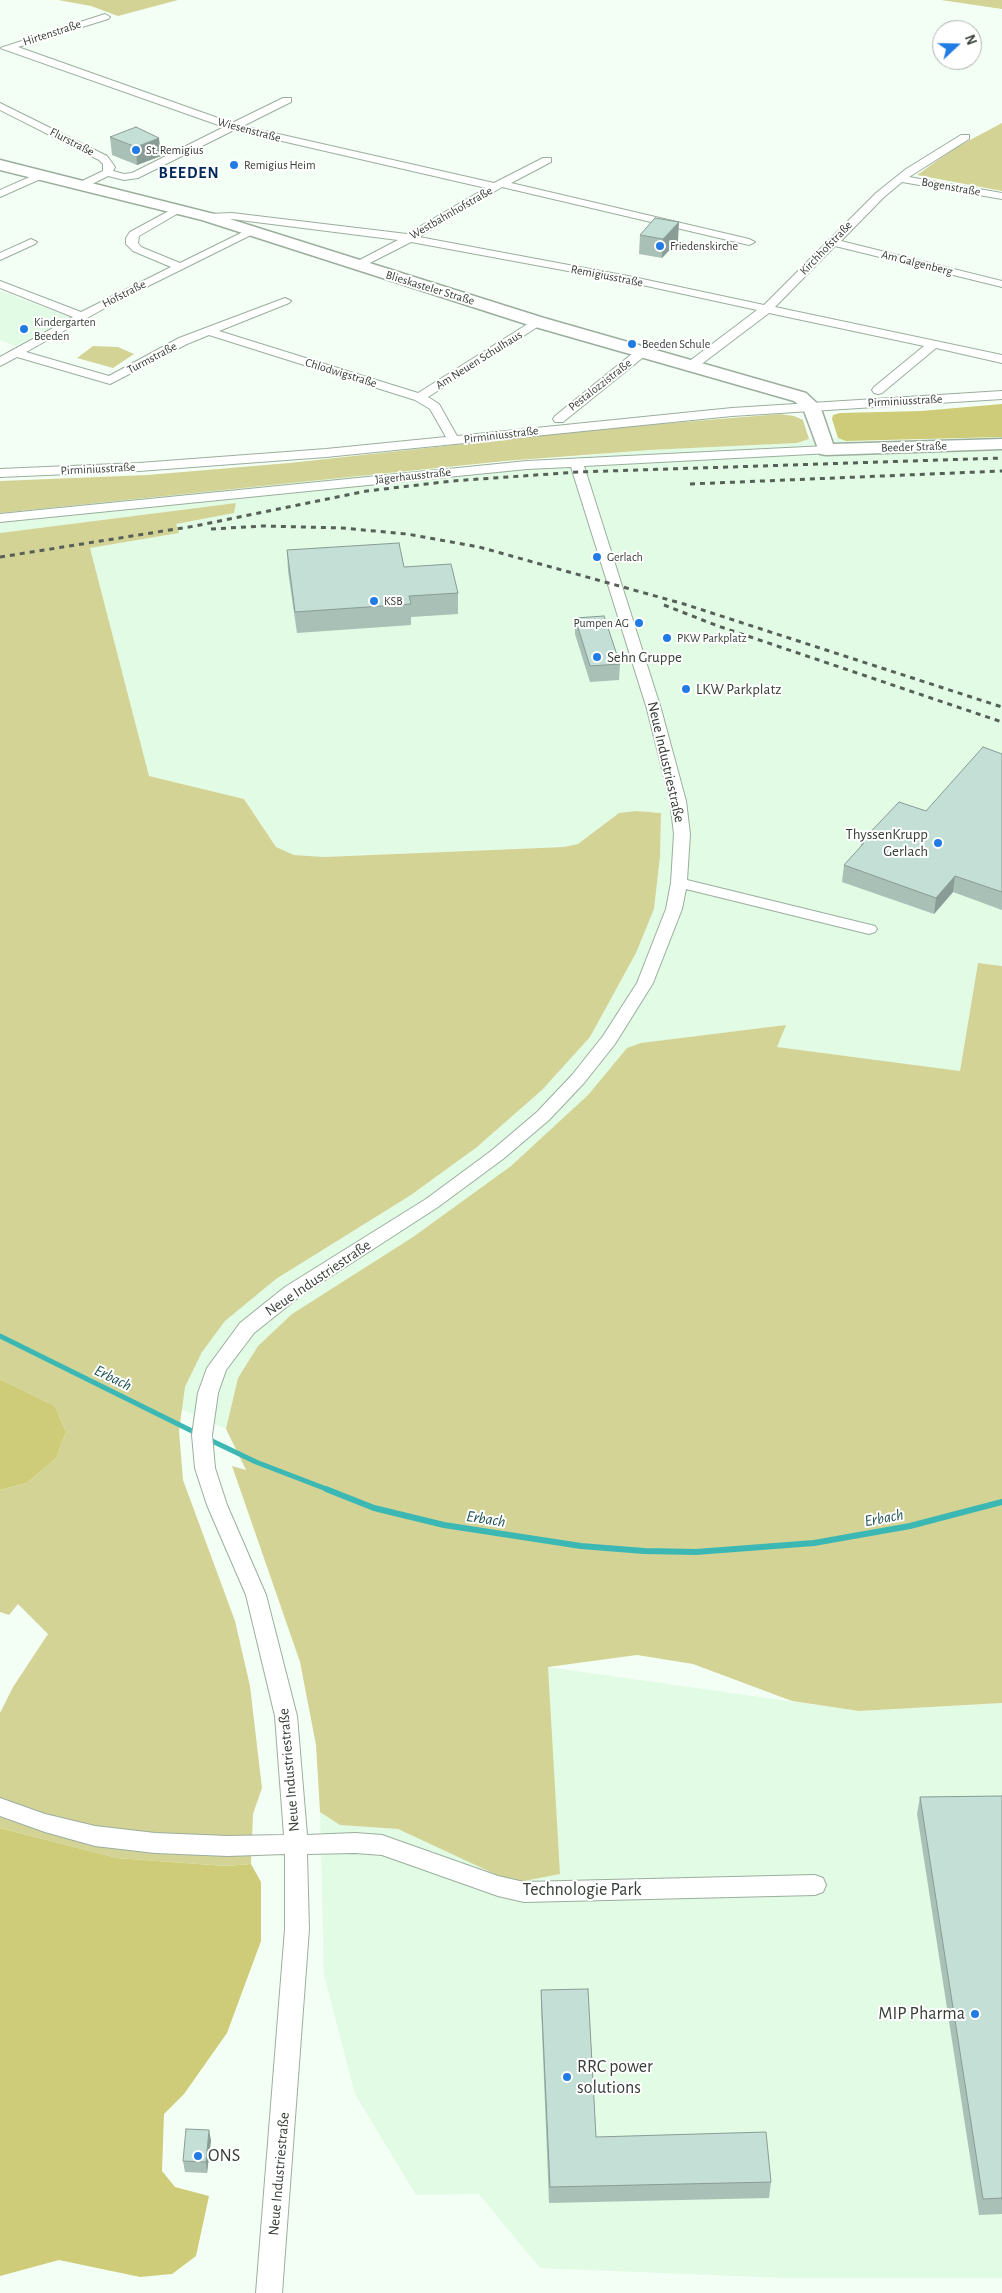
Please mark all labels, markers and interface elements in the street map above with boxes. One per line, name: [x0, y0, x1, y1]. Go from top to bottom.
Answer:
street label: Hirtenstraße: [21, 17, 83, 49]
north arrow: [932, 20, 982, 70]
text: N: [962, 33, 978, 47]
street label: Wiesenstraße: [216, 115, 282, 145]
street label: Flurstraße: [47, 125, 97, 159]
place label: St. Remigius: [146, 143, 203, 157]
marker: St. Remigius: [130, 144, 142, 156]
place label: Remigius Heim: [244, 158, 316, 172]
marker: Remigius Heim: [228, 159, 240, 171]
district label: BEEDEN: [158, 163, 220, 183]
street label: Bogenstraße: [920, 175, 982, 199]
street label: Westbahnhofstraße: [407, 183, 495, 243]
street label: Kirchhofstraße: [797, 218, 855, 278]
place label: Friedenskirche: [670, 239, 738, 253]
marker: Friedenskirche: [654, 240, 666, 252]
street label: Am Galgenberg: [880, 247, 954, 279]
street label: Remigiusstraße: [570, 262, 644, 290]
street label: Blieskasteler Straße: [384, 268, 476, 308]
street label: Hofstraße: [100, 277, 148, 311]
place label: Kindergarten Beeden: [34, 315, 96, 343]
marker: Kindergarten Beeden: [18, 323, 30, 335]
street label: Am Neuen Schulhaus: [433, 328, 525, 392]
place label: Beeden Schule: [642, 337, 710, 351]
marker: Beeden Schule: [626, 338, 638, 350]
street label: Turmstraße: [125, 339, 179, 377]
street label: Chlodwigstraße: [303, 355, 379, 391]
street label: Pestalozzistraße: [566, 356, 634, 414]
street label: Pirminiusstraße: [867, 392, 943, 410]
street label: Pirminiusstraße: [463, 423, 539, 447]
street label: Beeder Straße: [881, 439, 947, 455]
street label: Pirminiusstraße: [60, 460, 136, 478]
street label: Jägerhausstraße: [374, 465, 452, 487]
place label: Gerlach: [607, 550, 643, 564]
marker: Gerlach: [591, 551, 603, 563]
place label: KSB: [384, 594, 403, 608]
marker: KSB: [368, 595, 380, 607]
place label: Pumpen AG: [574, 616, 629, 630]
marker: Pumpen AG: [633, 617, 645, 629]
place label: PKW Parkplatz: [677, 631, 747, 645]
marker: PKW Parkplatz: [661, 632, 673, 644]
place label: Sehn Gruppe: [607, 648, 682, 666]
marker: Sehn Gruppe: [591, 651, 603, 663]
place label: LKW Parkplatz: [696, 680, 781, 698]
marker: LKW Parkplatz: [680, 683, 692, 695]
street label: Neue Industriestraße: [643, 700, 689, 824]
place label: ThyssenKrupp Gerlach: [846, 825, 928, 860]
marker: ThyssenKrupp Gerlach: [932, 837, 944, 849]
street label: Neue Industriestraße: [262, 1236, 374, 1320]
water label: Erbach: [91, 1361, 135, 1395]
water label: Erbach: [863, 1505, 905, 1531]
water label: Erbach: [465, 1506, 507, 1532]
street label: Neue Industriestraße: [275, 1708, 303, 1832]
street label: Technologie Park: [523, 1879, 641, 1901]
place label: MIP Pharma: [878, 2003, 965, 2025]
marker: MIP Pharma: [969, 2008, 981, 2020]
place label: RRC power solutions: [577, 2056, 653, 2098]
marker: RRC power solutions: [561, 2071, 573, 2083]
street label: Neue Industriestraße: [265, 2112, 293, 2236]
place label: ONS: [208, 2145, 240, 2167]
marker: ONS: [192, 2150, 204, 2162]

